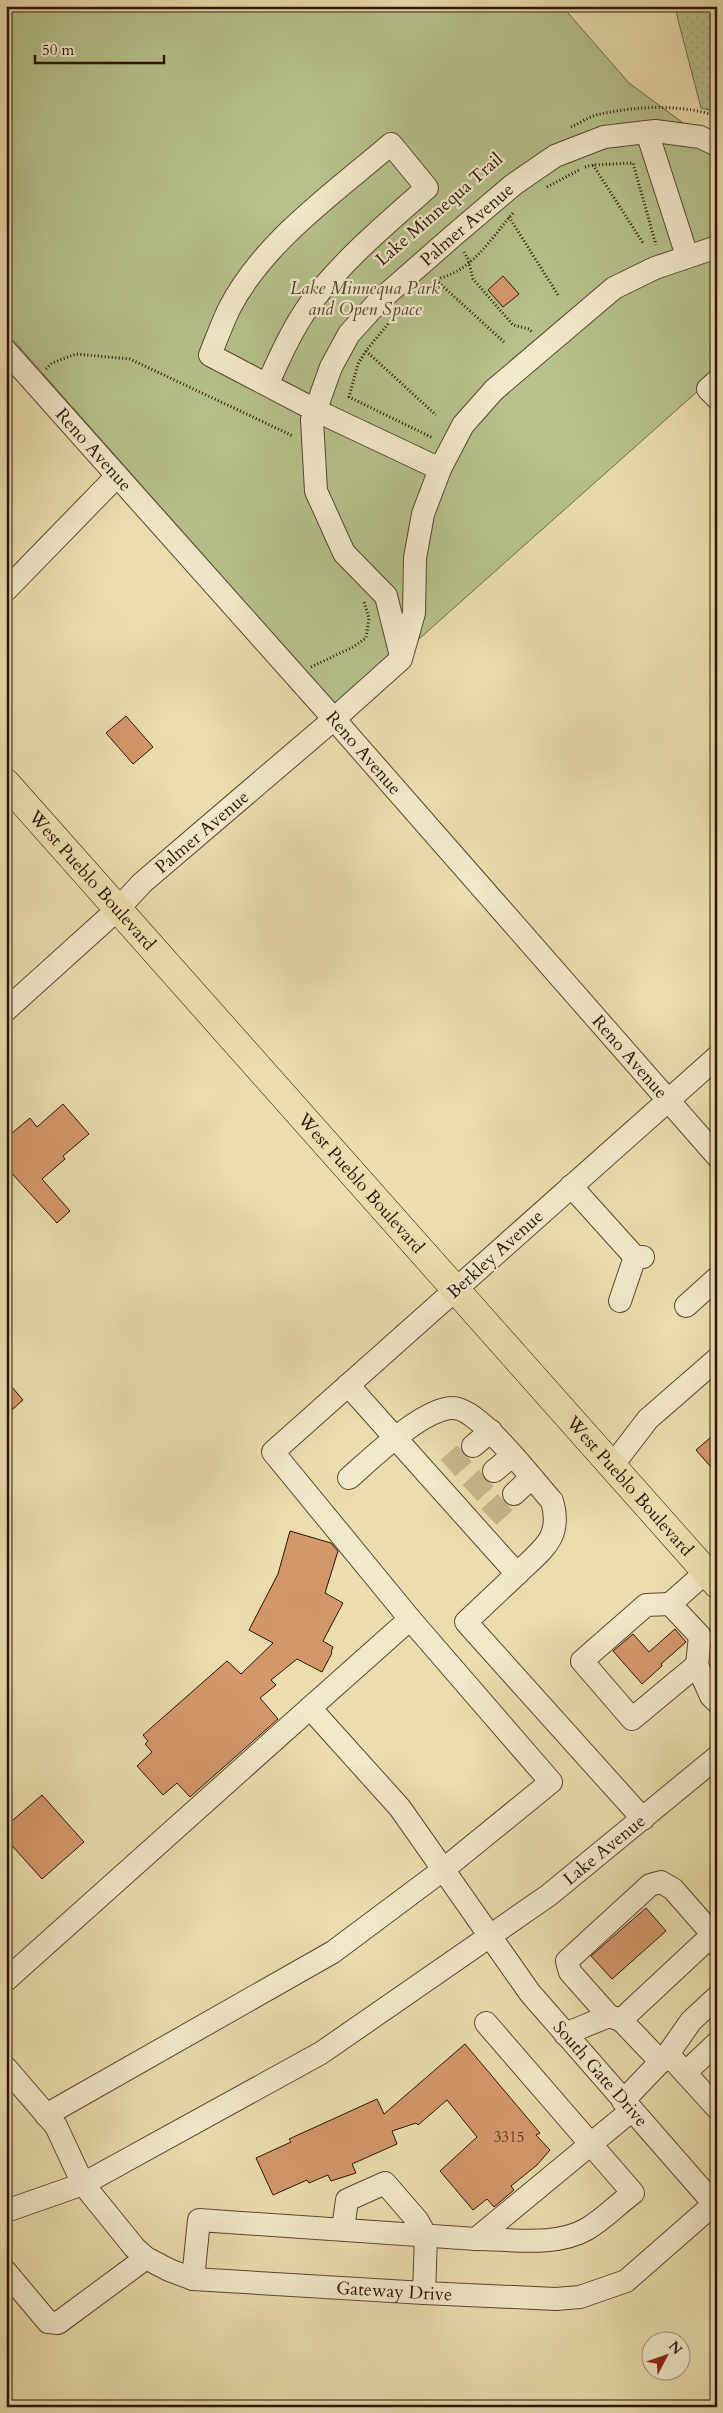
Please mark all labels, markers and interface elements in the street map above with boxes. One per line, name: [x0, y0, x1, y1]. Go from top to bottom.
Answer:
scale bar: [35, 32, 164, 64]
text: 50 m: [42, 40, 74, 60]
street label: Lake Minnequa Trail: [370, 147, 509, 272]
street label: Palmer Avenue: [415, 178, 519, 272]
park label: Lake Minnequa Park and Open Space: [290, 276, 440, 322]
street label: Reno Avenue: [50, 403, 137, 497]
street label: Reno Avenue: [320, 706, 407, 801]
street label: Palmer Avenue: [150, 785, 255, 879]
street label: West Pueblo Boulevard: [22, 804, 161, 956]
street label: Reno Avenue: [586, 1010, 673, 1104]
street label: West Pueblo Boulevard: [291, 1107, 430, 1259]
street label: Berkley Avenue: [442, 1204, 549, 1305]
street label: West Pueblo Boulevard: [560, 1410, 699, 1562]
street label: Lake Avenue: [558, 1809, 651, 1891]
street label: South Gate Drive: [547, 2016, 653, 2133]
house number: 3315: [494, 2127, 524, 2147]
street label: Gateway Drive: [335, 2276, 453, 2307]
north arrow: [640, 2330, 690, 2380]
text: N: [664, 2337, 687, 2359]

